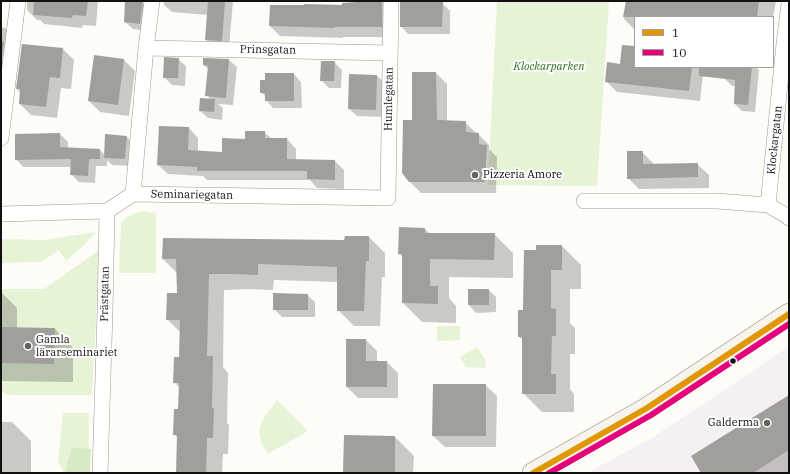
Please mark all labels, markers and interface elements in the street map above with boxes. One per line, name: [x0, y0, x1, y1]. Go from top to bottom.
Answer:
legend: [634, 16, 774, 68]
text: 1: [672, 25, 679, 40]
street label: Prinsgatan: [240, 43, 296, 57]
text: 10: [672, 45, 686, 60]
park label: Klockarparken: [514, 60, 584, 74]
street label: Humlegatan: [382, 67, 396, 131]
street label: Klockargatan: [765, 105, 785, 175]
place label: Pizzeria Amore: [483, 168, 562, 182]
marker: Pizzeria Amore: [470, 170, 480, 180]
street label: Seminariegatan: [151, 188, 233, 202]
street label: Prästgatan: [98, 266, 112, 322]
place label: Gamla lärarseminariet: [36, 333, 117, 359]
marker: Gamla lärarseminariet: [23, 341, 33, 351]
unlabelled marker: [728, 356, 738, 366]
place label: Galderma: [708, 416, 759, 430]
marker: Galderma: [762, 418, 772, 428]

